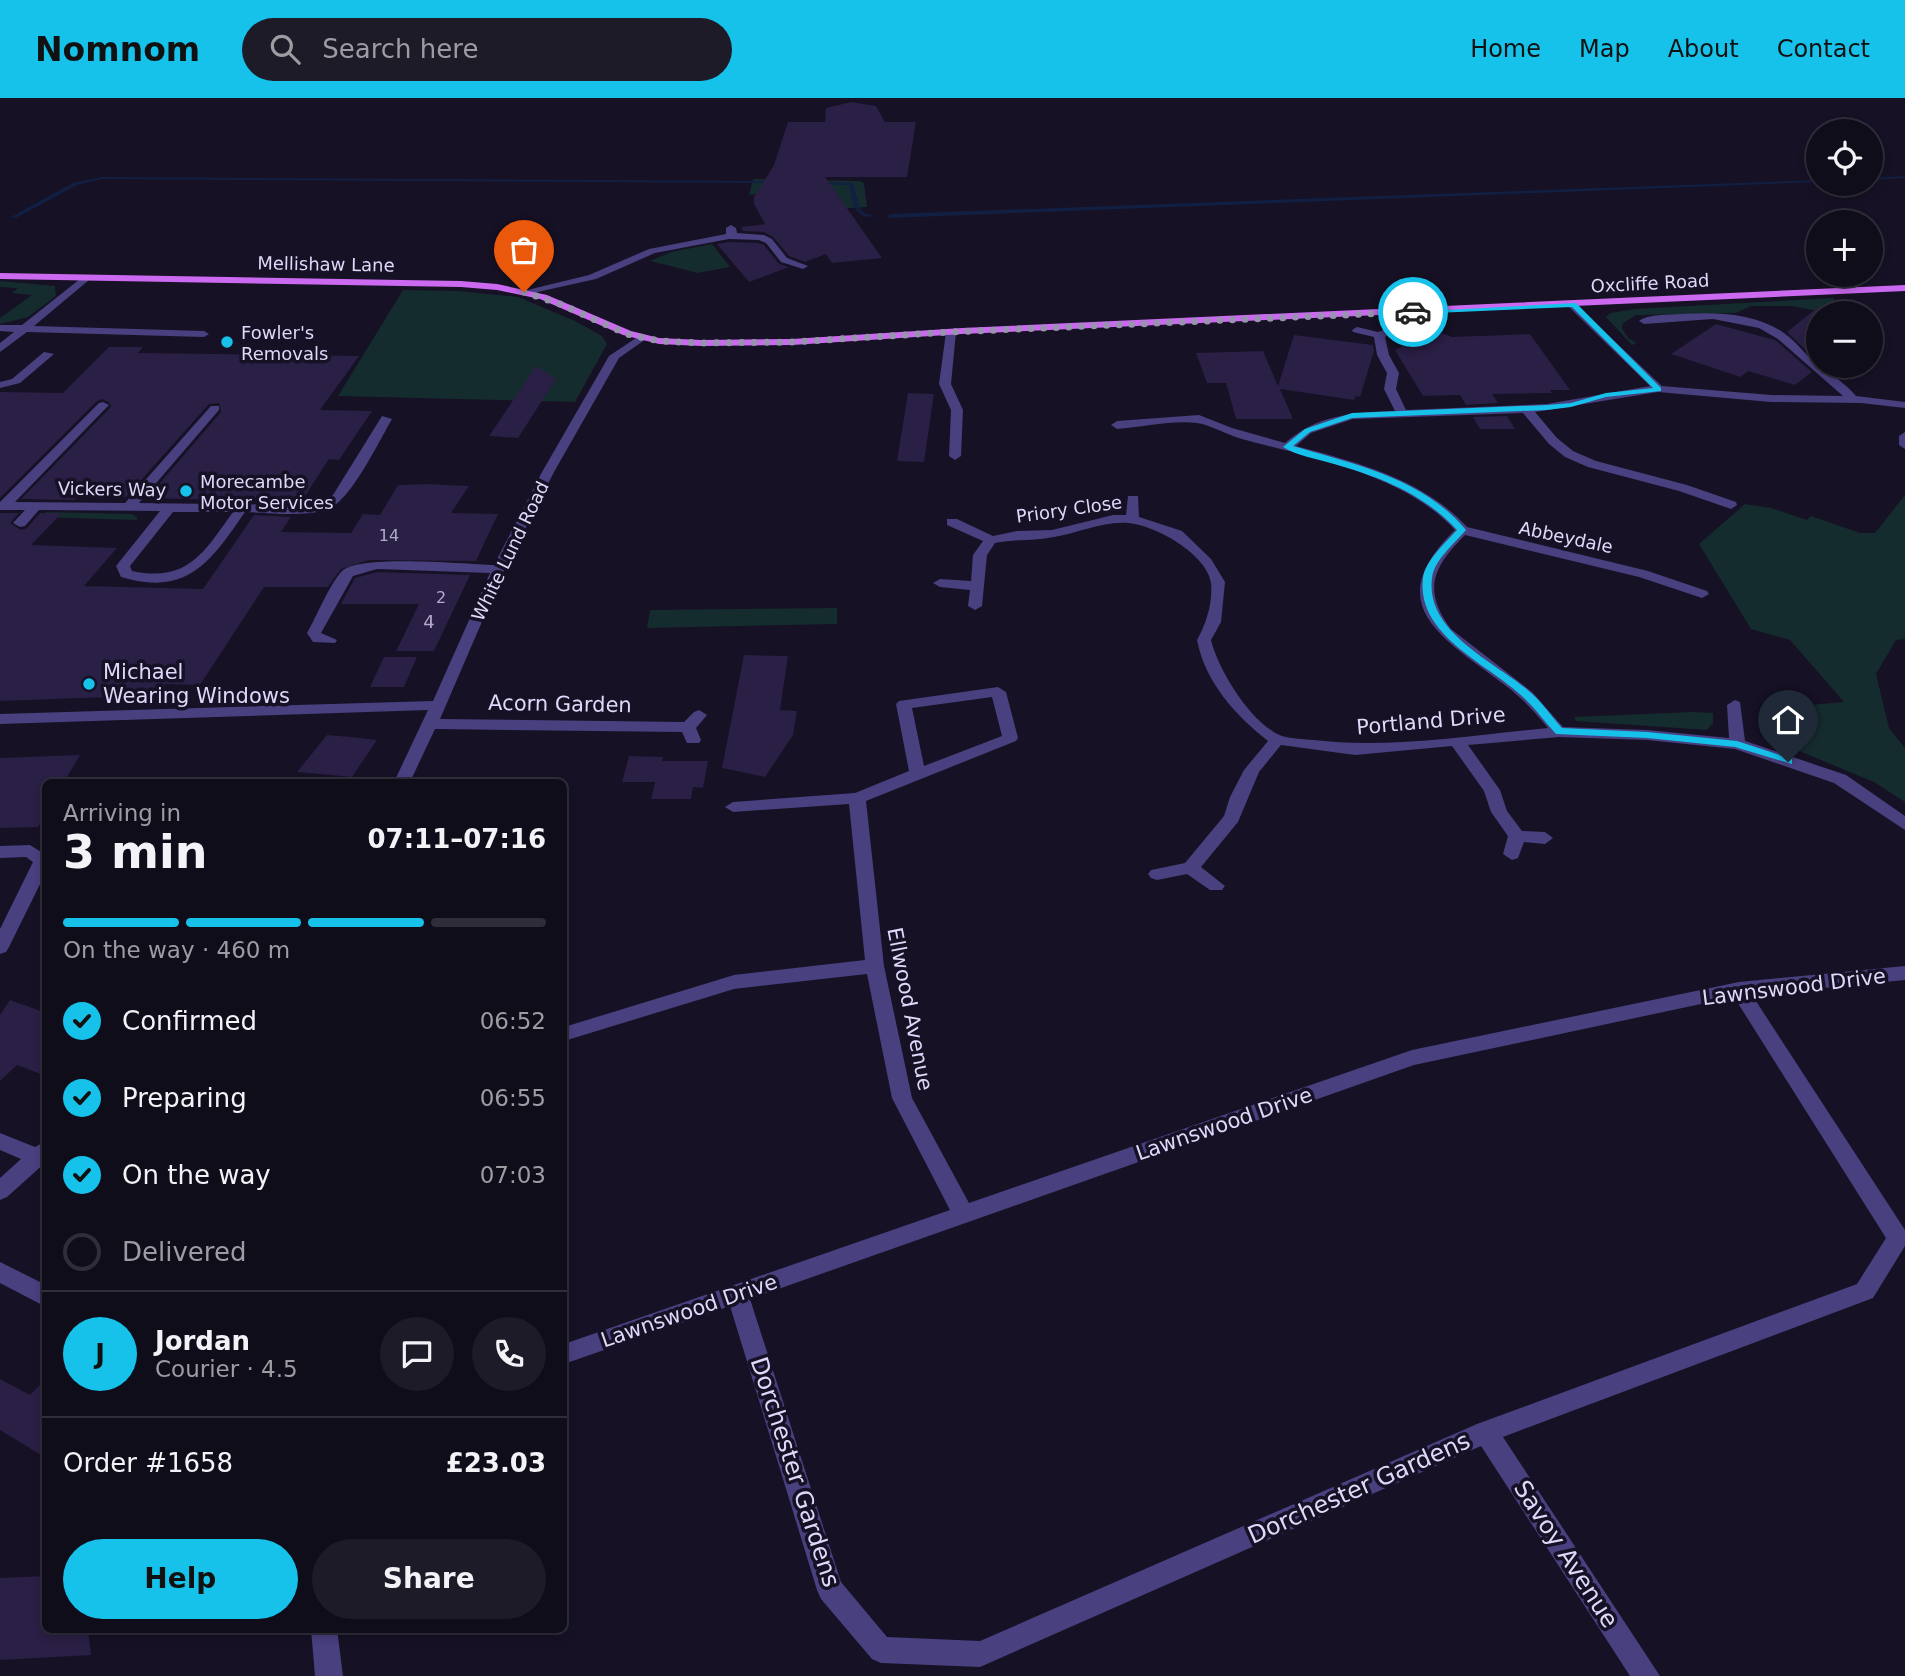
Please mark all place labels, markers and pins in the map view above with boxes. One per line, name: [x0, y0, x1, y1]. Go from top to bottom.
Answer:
pin: [494, 220, 554, 292]
place label: Fowler's Removals: [241, 322, 328, 364]
marker: Fowler's Removals: [219, 334, 235, 350]
place label: Morecambe Motor Services: [200, 471, 334, 513]
marker: Morecambe Motor Services: [178, 483, 194, 499]
place label: Michael Wearing Windows: [103, 660, 290, 708]
marker: Michael Wearing Windows: [81, 676, 97, 692]
pin: [1758, 690, 1818, 762]

